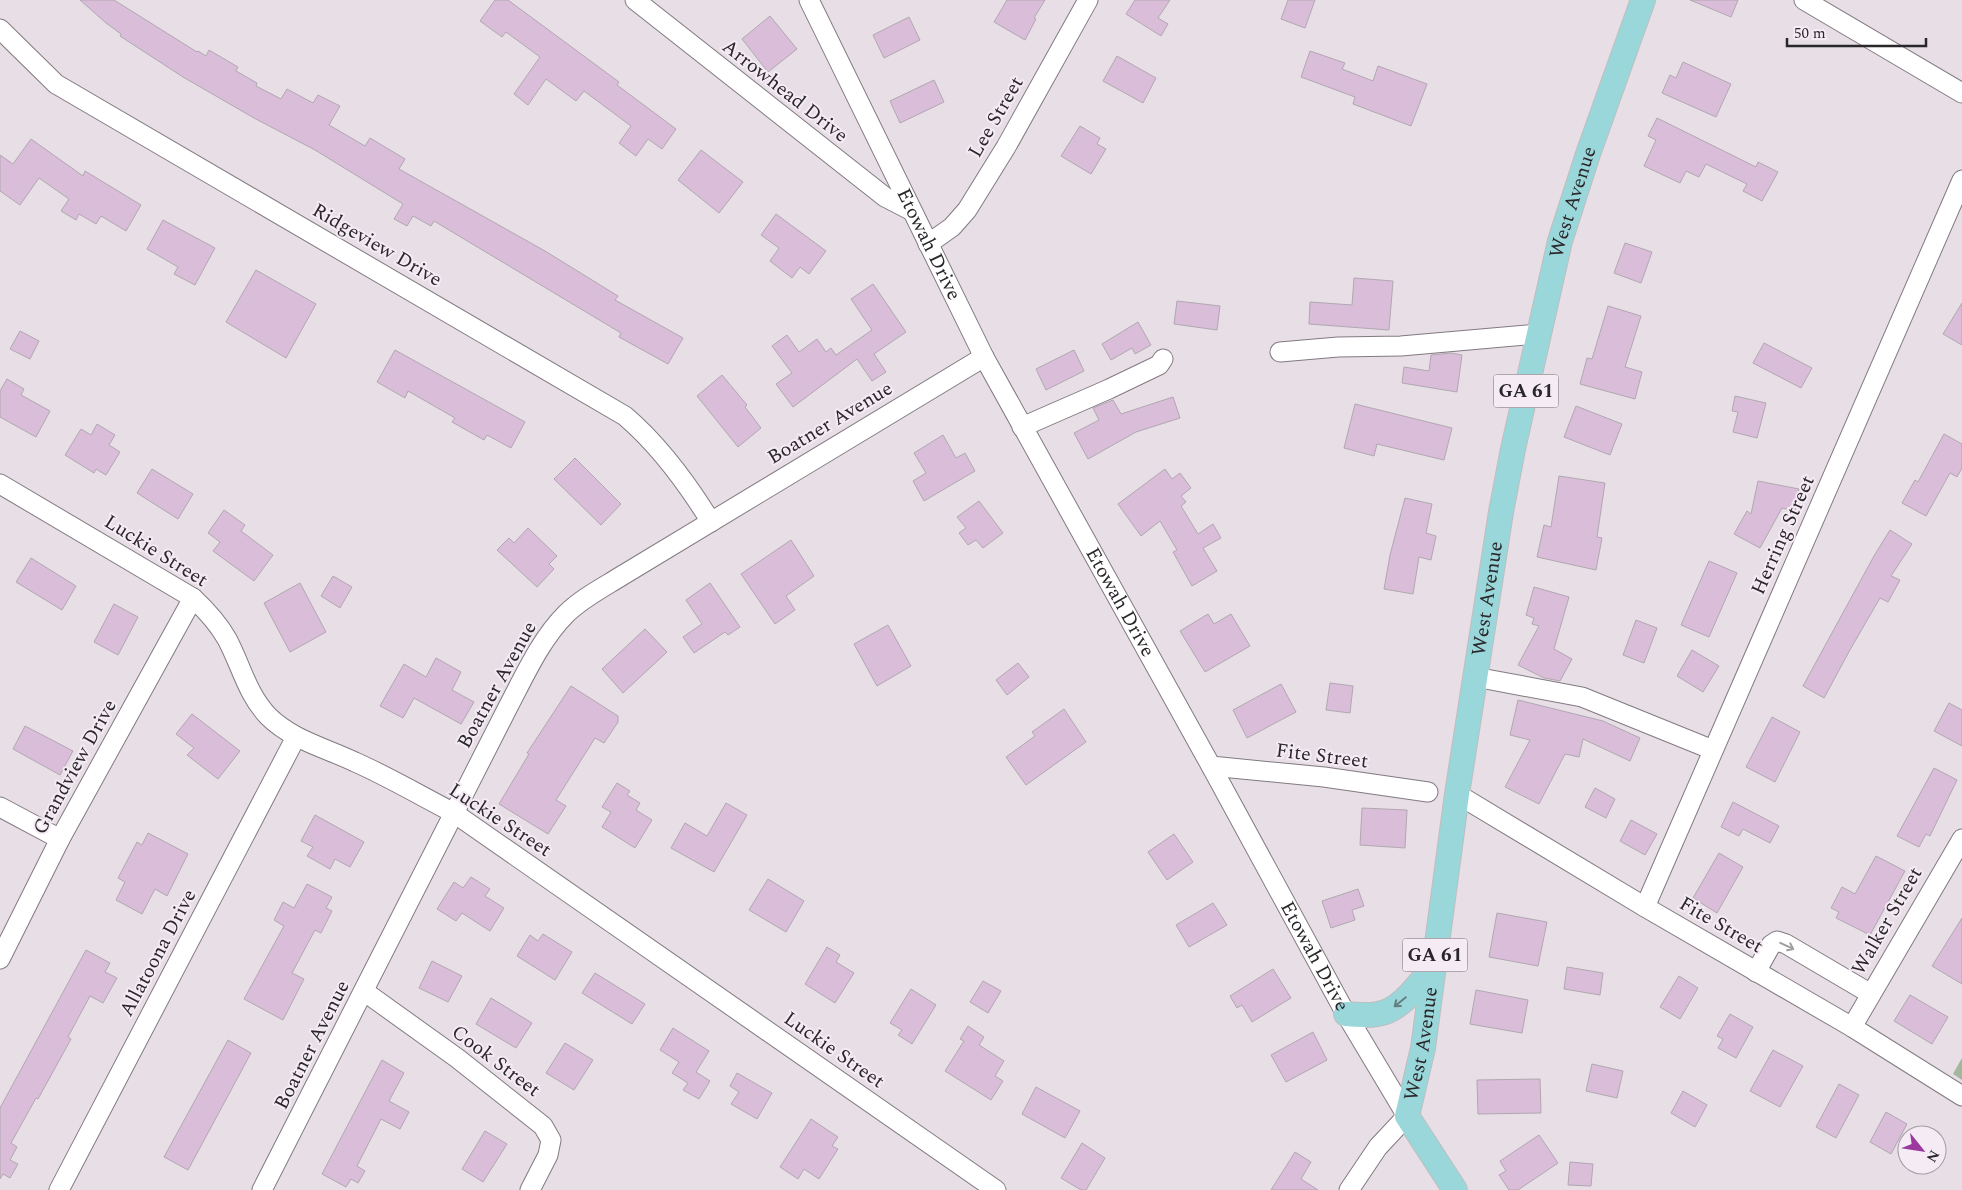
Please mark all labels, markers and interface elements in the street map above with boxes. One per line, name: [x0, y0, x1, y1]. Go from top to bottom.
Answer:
scale bar: [1787, 15, 1926, 47]
text: 50 m: [1794, 22, 1826, 45]
street label: Arrowhead Drive: [715, 32, 855, 150]
street label: Lee Street: [961, 71, 1031, 163]
street label: West Avenue: [1542, 142, 1605, 261]
street label: Etowah Drive: [889, 183, 969, 305]
street label: Ridgeview Drive: [306, 196, 448, 294]
street label: Boatner Avenue: [762, 374, 898, 472]
road number: GA 61: [1494, 374, 1558, 408]
street label: Herring Street: [1743, 470, 1823, 600]
street label: Luckie Street: [98, 507, 214, 595]
street label: West Avenue: [1464, 539, 1511, 658]
street label: Etowah Drive: [1078, 542, 1163, 663]
street label: Boatner Avenue: [450, 616, 544, 754]
street label: Grandview Drive: [25, 694, 125, 840]
street label: Fite Street: [1274, 735, 1370, 777]
street label: Luckie Street: [443, 775, 557, 865]
street label: Walker Street: [1844, 861, 1930, 981]
street label: Allatoona Drive: [112, 884, 204, 1022]
street label: Fite Street: [1673, 889, 1769, 961]
street label: Etowah Drive: [1272, 896, 1357, 1017]
road number: GA 61: [1402, 938, 1468, 972]
one-way arrow: [1779, 941, 1794, 951]
street label: Boatner Avenue: [266, 975, 358, 1115]
street label: West Avenue: [1396, 985, 1446, 1104]
one-way arrow: [1394, 996, 1407, 1007]
street label: Luckie Street: [777, 1004, 891, 1096]
street label: Cook Street: [445, 1017, 547, 1105]
north arrow: [1897, 1125, 1947, 1175]
text: N: [1921, 1146, 1945, 1166]

